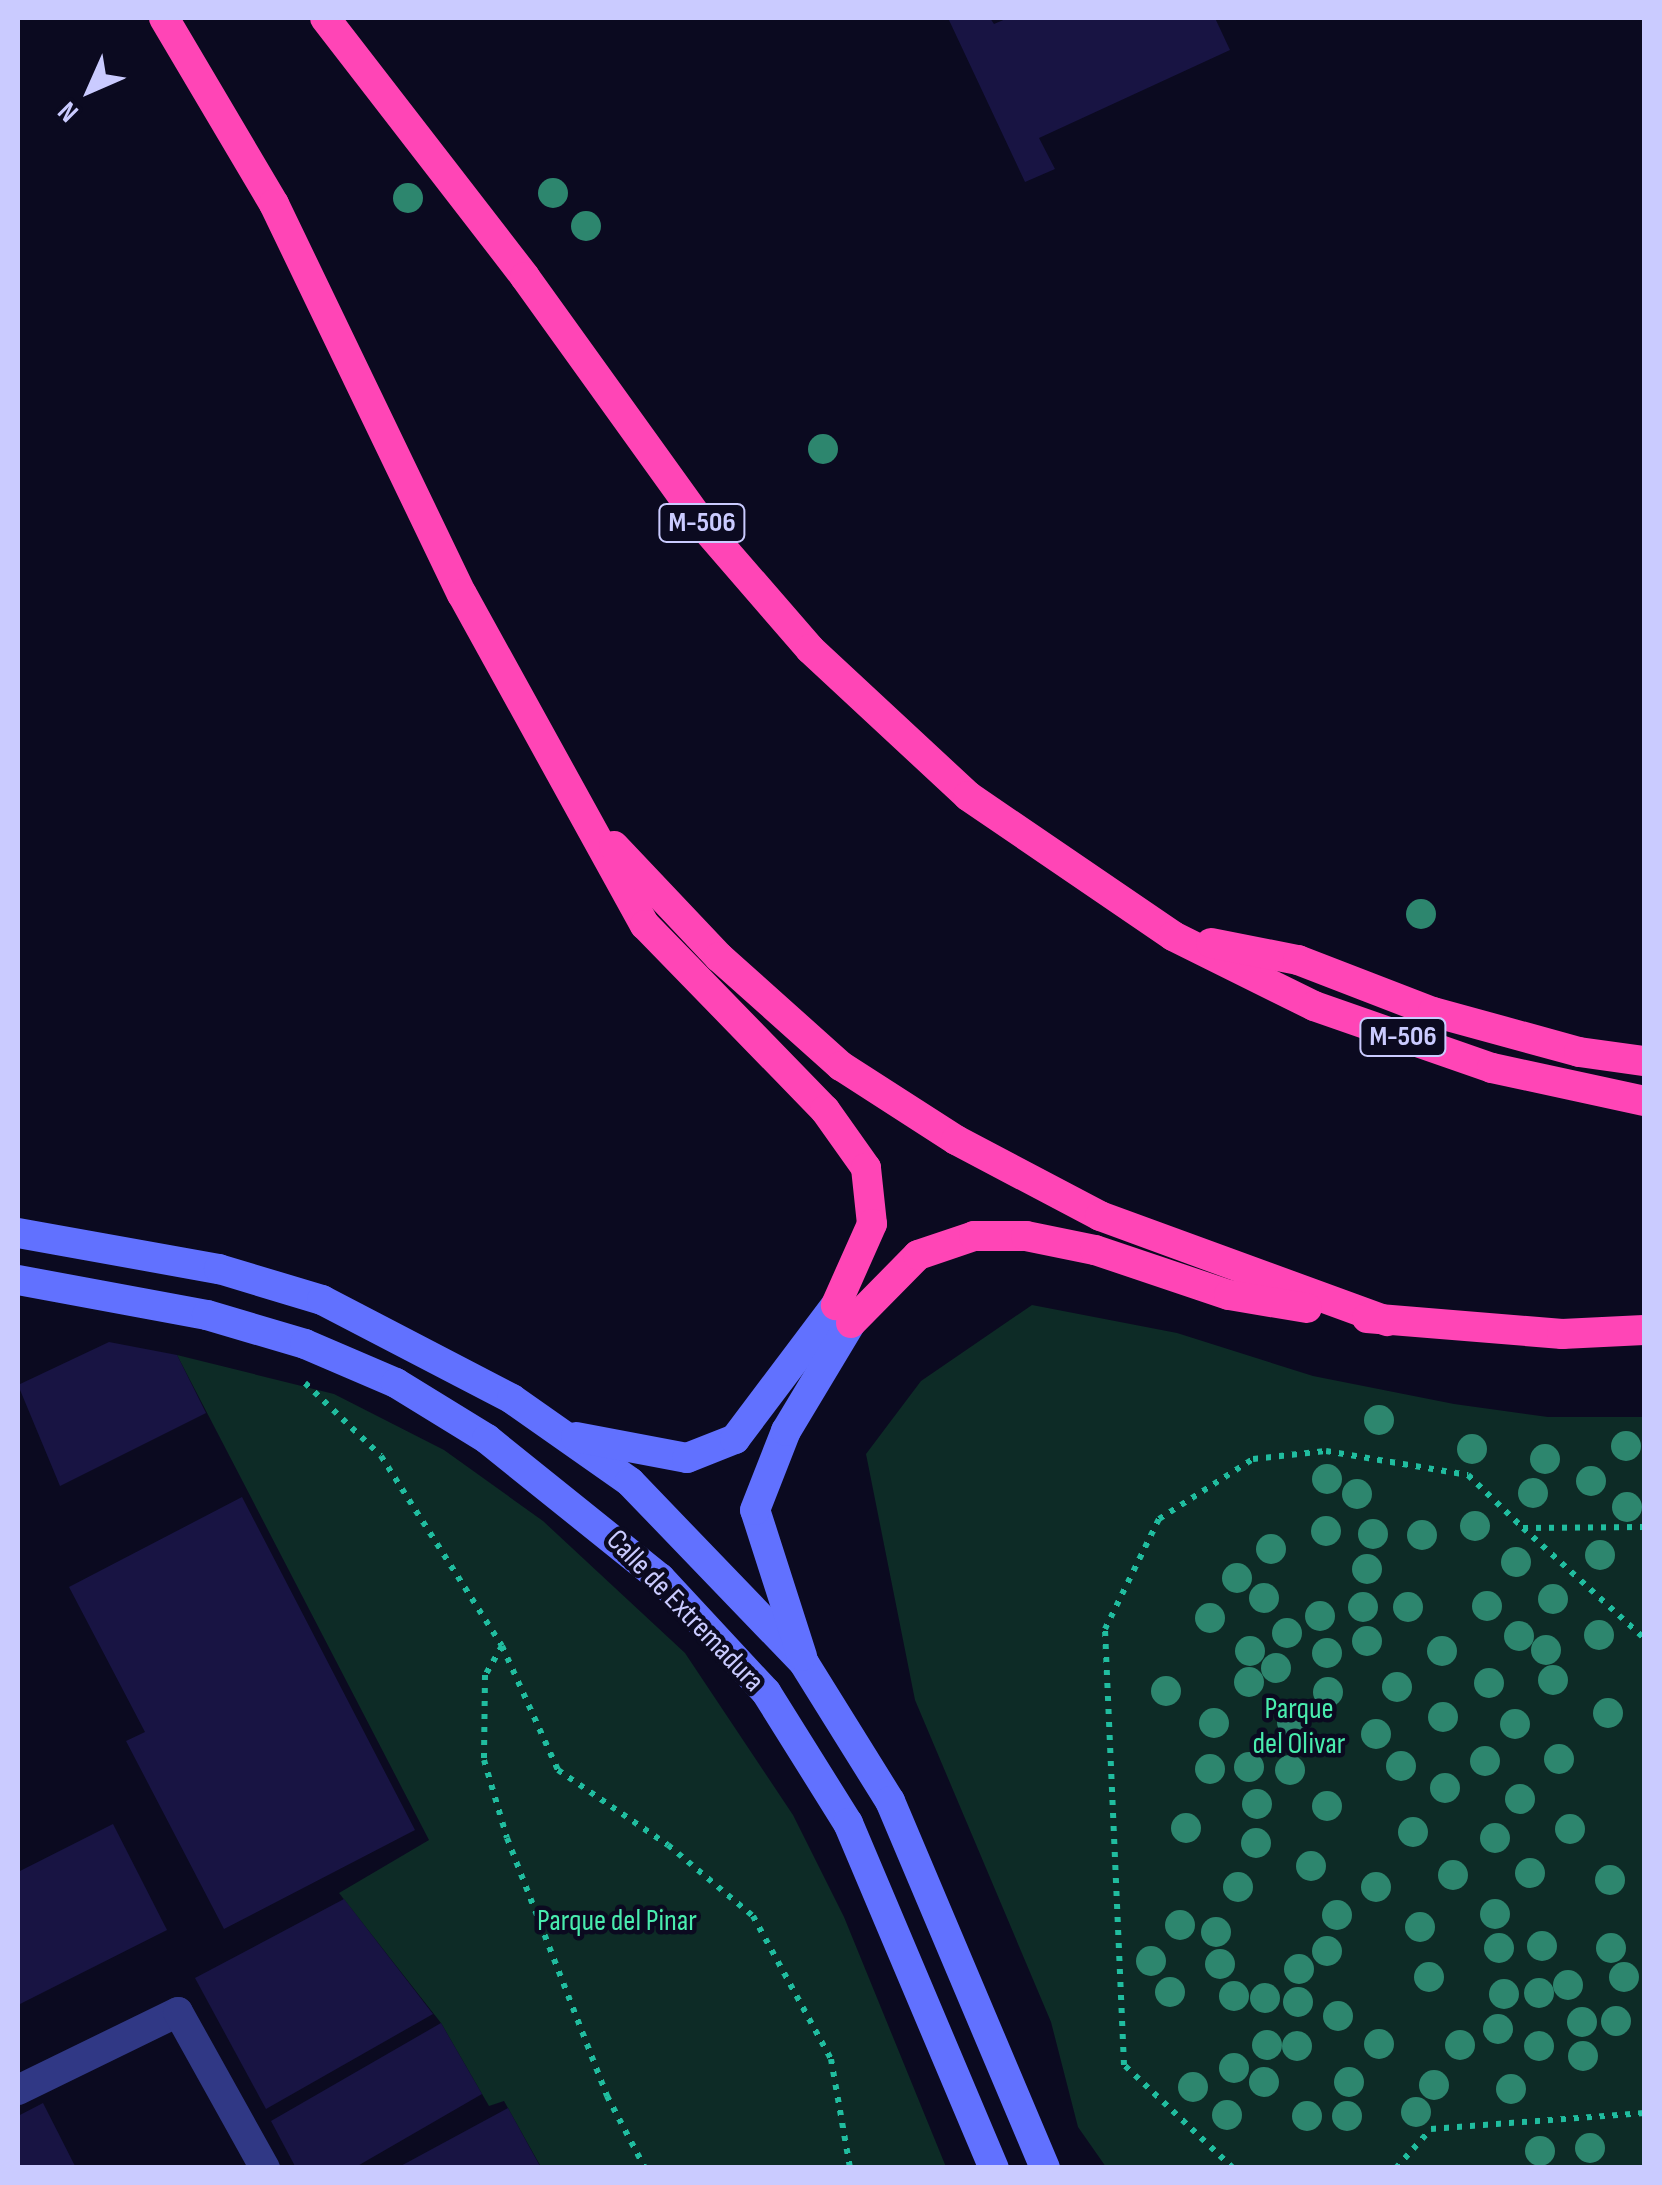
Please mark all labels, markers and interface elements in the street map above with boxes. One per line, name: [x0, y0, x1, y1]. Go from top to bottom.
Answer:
north arrow: [40, 40, 140, 140]
text: N: [51, 95, 85, 129]
road number: M-506: [657, 500, 747, 546]
road number: M-506: [1358, 1014, 1448, 1060]
street label: Calle de Extremadura: [599, 1523, 771, 1699]
park label: Parque del Olivar: [1253, 1691, 1345, 1762]
park label: Parque del Pinar: [537, 1903, 697, 1939]

